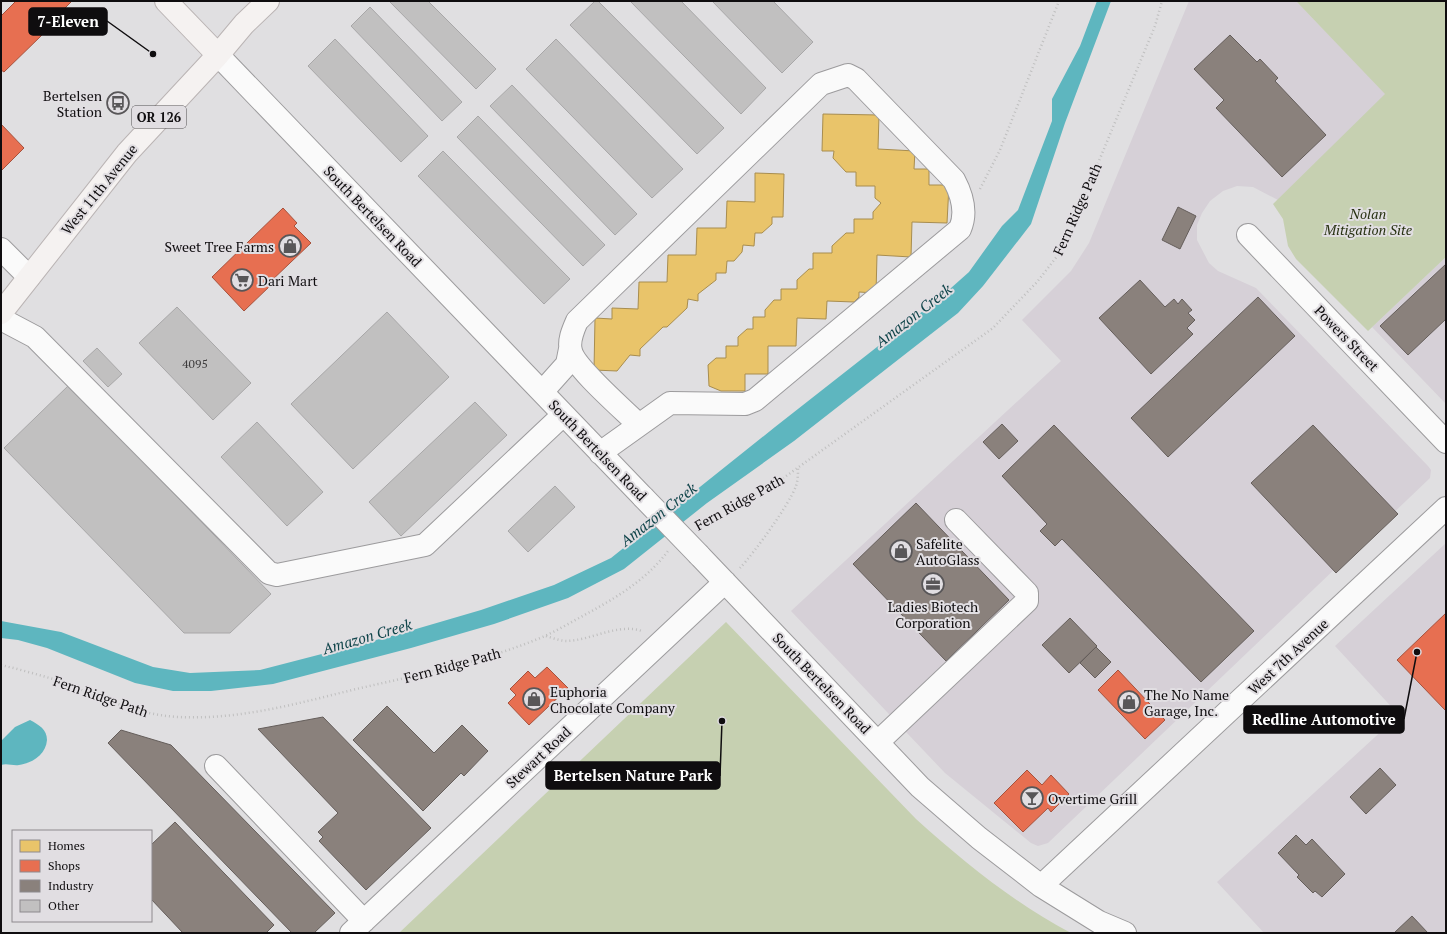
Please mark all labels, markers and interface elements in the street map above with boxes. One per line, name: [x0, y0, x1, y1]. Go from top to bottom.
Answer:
callout: 7-Eleven: [29, 8, 107, 35]
text: 7-Eleven: [37, 11, 99, 31]
place label: Bertelsen Station: [43, 86, 103, 121]
bus stop icon: Bertelsen Station: [105, 90, 131, 116]
road number: OR 126: [132, 106, 186, 128]
street label: West 11th Avenue: [57, 140, 141, 238]
street label: Fern Ridge Path: [1048, 160, 1106, 258]
street label: South Bertelsen Road: [320, 161, 426, 271]
park label: Nolan Mitigation Site: [1323, 204, 1413, 239]
shop icon: Sweet Tree Farms: [277, 233, 303, 259]
place label: Sweet Tree Farms: [164, 237, 274, 256]
supermarket icon: Dari Mart: [229, 267, 255, 293]
place label: Dari Mart: [258, 271, 319, 290]
water label: Amazon Creek: [870, 278, 956, 352]
street label: Powers Street: [1311, 301, 1384, 376]
house number: 4095: [182, 356, 208, 371]
street label: South Bertelsen Road: [545, 395, 651, 505]
street label: Fern Ridge Path: [691, 470, 787, 534]
water label: Amazon Creek: [615, 477, 701, 551]
place label: Safelite AutoGlass: [916, 534, 980, 569]
shop icon: Safelite AutoGlass: [888, 538, 914, 564]
office icon: Ladies Biotech Corporation: [920, 571, 946, 597]
place label: Ladies Biotech Corporation: [888, 597, 978, 632]
water label: Amazon Creek: [319, 613, 415, 659]
street label: West 7th Avenue: [1244, 614, 1332, 698]
street label: South Bertelsen Road: [769, 628, 875, 738]
street label: Fern Ridge Path: [402, 643, 502, 687]
street label: Fern Ridge Path: [51, 671, 151, 721]
place label: Euphoria Chocolate Company: [550, 682, 676, 717]
place label: The No Name Garage, Inc.: [1144, 685, 1229, 720]
shop icon: Euphoria Chocolate Company: [521, 686, 547, 712]
shop icon: The No Name Garage, Inc.: [1116, 689, 1142, 715]
callout: Redline Automotive: [1244, 706, 1404, 733]
text: Redline Automotive: [1252, 709, 1396, 729]
street label: Stewart Road: [501, 722, 575, 792]
callout: Bertelsen Nature Park: [546, 762, 720, 789]
text: Bertelsen Nature Park: [554, 765, 713, 785]
bar icon: Overtime Grill: [1019, 785, 1045, 811]
place label: Overtime Grill: [1048, 789, 1137, 808]
legend: [12, 830, 152, 922]
text: Homes: [48, 838, 85, 853]
text: Shops: [48, 858, 80, 873]
text: Industry: [48, 878, 94, 893]
text: Other: [48, 898, 79, 913]

